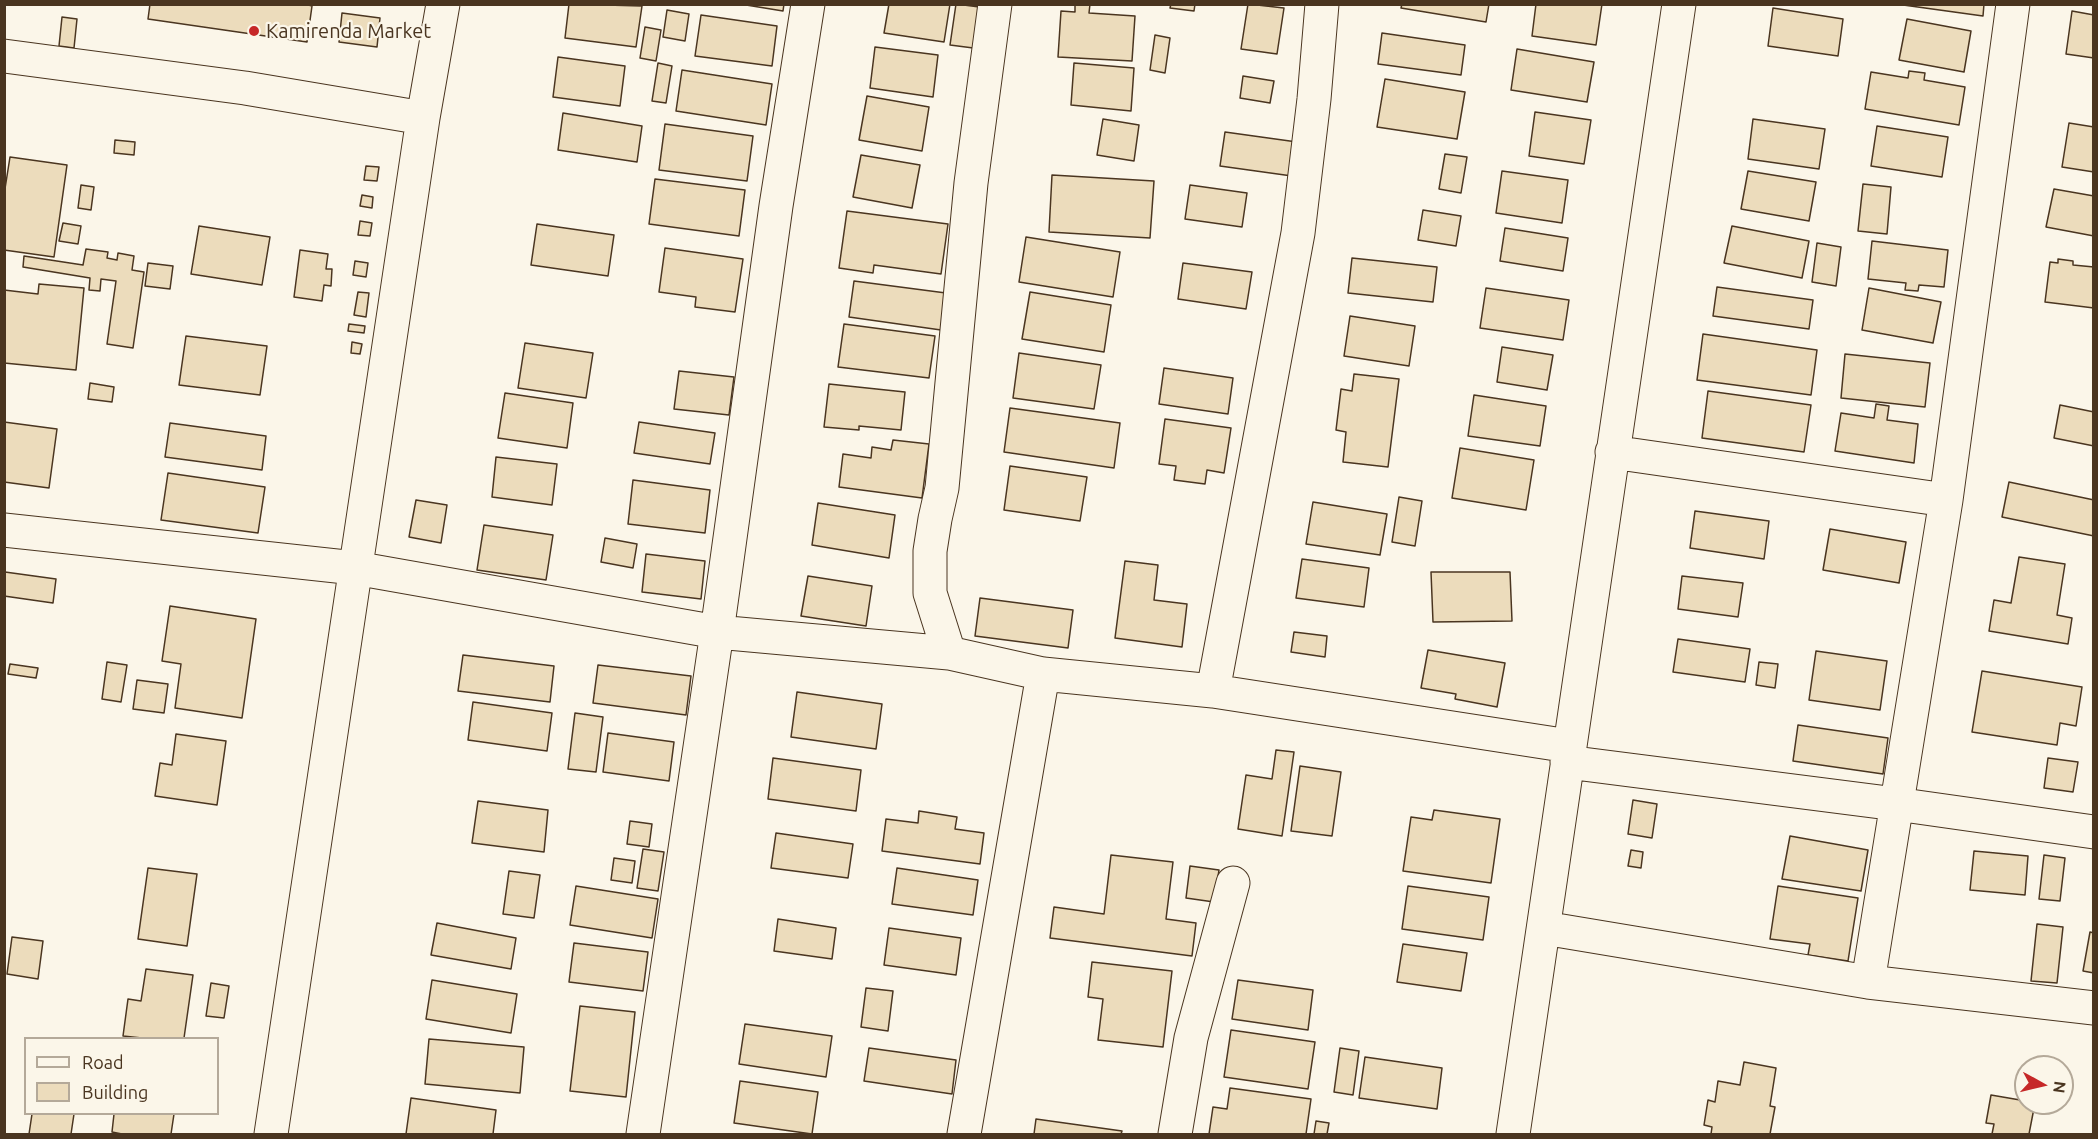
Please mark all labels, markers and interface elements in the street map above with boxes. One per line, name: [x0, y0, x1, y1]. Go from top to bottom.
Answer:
place label: Kamirenda Market: [266, 19, 431, 43]
marker: Kamirenda Market: [247, 24, 261, 38]
legend: [24, 1037, 219, 1115]
text: Road: [82, 1052, 124, 1072]
north arrow: [2014, 1055, 2074, 1115]
text: N: [2050, 1080, 2070, 1094]
text: Building: [82, 1082, 148, 1102]

